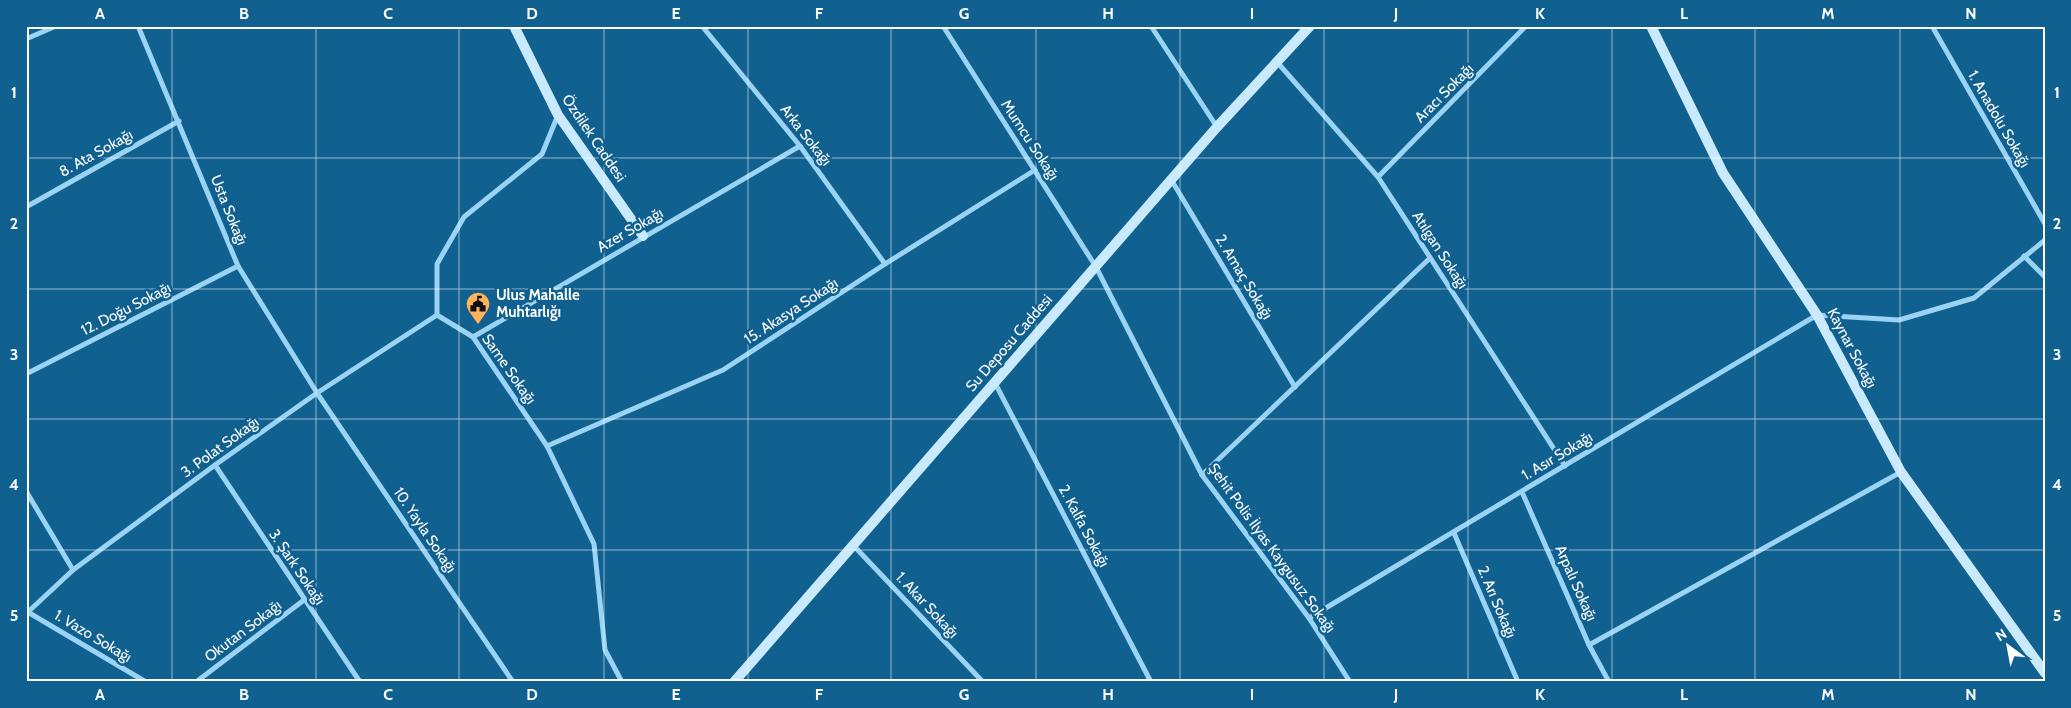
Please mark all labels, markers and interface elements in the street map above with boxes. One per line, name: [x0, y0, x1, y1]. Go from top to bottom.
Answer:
text: A: [95, 4, 105, 23]
text: B: [239, 4, 249, 23]
text: C: [383, 4, 393, 23]
text: D: [526, 4, 538, 23]
text: E: [671, 4, 681, 23]
text: F: [815, 4, 824, 23]
text: G: [959, 4, 969, 23]
text: H: [1102, 4, 1114, 23]
text: I: [1250, 4, 1254, 23]
text: J: [1393, 4, 1398, 23]
text: K: [1535, 4, 1545, 23]
text: L: [1680, 4, 1688, 23]
text: M: [1821, 4, 1835, 23]
text: N: [1965, 4, 1977, 23]
street label: Aracı Sokağı: [1411, 60, 1477, 126]
street label: 1. Anadolu Sokağı: [1964, 67, 2034, 171]
text: 1: [11, 83, 17, 102]
text: 1: [2054, 83, 2060, 102]
street label: Özdilek Caddesi: [558, 91, 630, 185]
street label: Mumcu Sokağı: [997, 96, 1063, 184]
street label: Arka Sokağı: [777, 101, 835, 169]
street label: 8. Ata Sokağı: [56, 125, 136, 181]
street label: Usta Sokağı: [207, 172, 251, 248]
street label: Azer Sokağı: [594, 204, 666, 256]
street label: Atılgan Sokağı: [1408, 208, 1472, 292]
text: 2: [10, 214, 18, 233]
text: 2: [2053, 214, 2061, 233]
street label: 2. Amaç Sokağı: [1212, 231, 1276, 323]
street label: 15. Akasya Sokağı: [741, 274, 841, 348]
street label: 12. Doğu Sokağı: [78, 279, 174, 339]
place label: Ulus Mahalle Muhtarlığı: [496, 286, 580, 321]
public building icon: Ulus Mahalle Muhtarlığı: [465, 291, 491, 325]
street label: Su Deposu Caddesi: [962, 291, 1056, 395]
street label: Kaynar Sokağı: [1823, 305, 1881, 391]
street label: Same Sokağı: [478, 330, 540, 408]
text: 3: [10, 345, 18, 364]
text: 3: [2053, 345, 2061, 364]
street label: 3. Polat Sokağı: [178, 413, 262, 481]
street label: 1. Asır Sokağı: [1518, 428, 1596, 484]
street label: Şehit Polis İlyas Kaygusuz Sokağı: [1205, 459, 1340, 636]
text: 4: [9, 475, 19, 494]
text: 4: [2052, 475, 2062, 494]
street label: 2. Kalfa Sokağı: [1055, 482, 1113, 570]
street label: 10. Yayla Sokağı: [390, 484, 460, 576]
street label: 3. Şark Sokağı: [265, 526, 329, 608]
street label: Arpalı Sokağı: [1551, 542, 1601, 624]
street label: 2. Arı Sokağı: [1474, 563, 1520, 641]
street label: 1. Akar Sokağı: [892, 568, 962, 642]
street label: Okutan Sokağı: [201, 596, 285, 666]
text: 5: [10, 606, 18, 625]
street label: 1. Vazo Sokağı: [51, 606, 135, 666]
text: 5: [2053, 606, 2061, 625]
north arrow: [1984, 620, 2034, 670]
text: N: [1992, 625, 2010, 645]
text: A: [95, 685, 105, 704]
text: B: [239, 685, 249, 704]
text: C: [383, 685, 393, 704]
text: D: [526, 685, 538, 704]
text: E: [671, 685, 681, 704]
text: F: [815, 685, 824, 704]
text: G: [959, 685, 969, 704]
text: H: [1102, 685, 1114, 704]
text: I: [1250, 685, 1254, 704]
text: J: [1393, 685, 1398, 704]
text: K: [1535, 685, 1545, 704]
text: L: [1680, 685, 1688, 704]
text: M: [1821, 685, 1835, 704]
text: N: [1965, 685, 1977, 704]

